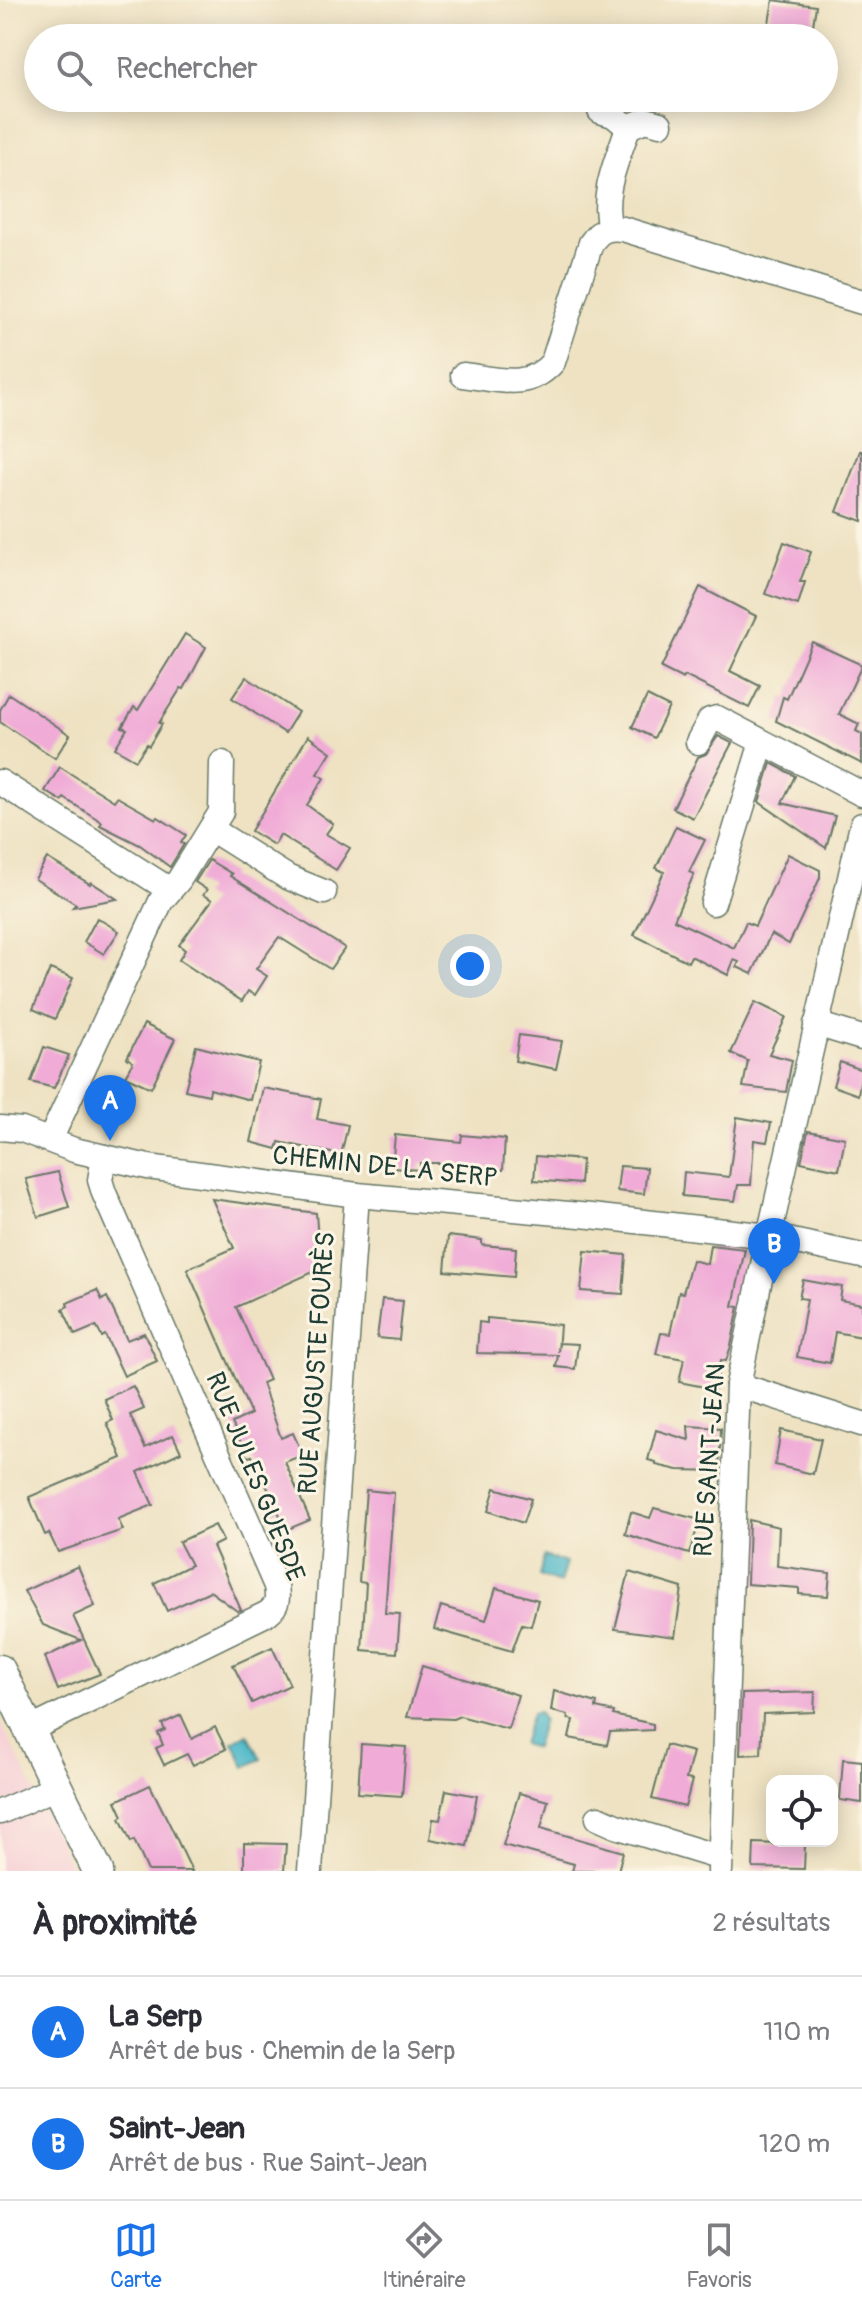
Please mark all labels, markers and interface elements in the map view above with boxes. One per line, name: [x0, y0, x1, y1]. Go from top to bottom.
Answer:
search box: [24, 24, 838, 112]
icon: search: [52, 46, 96, 90]
text: Rechercher: [116, 50, 258, 87]
your location: [450, 946, 490, 986]
pin: A: [84, 1075, 136, 1141]
street label: CHEMIN DE LA SERP: [271, 1139, 499, 1195]
pin: B: [748, 1218, 800, 1284]
street label: RUE AUGUSTE FOURÈS: [292, 1231, 342, 1495]
street label: RUE SAINT-JEAN: [687, 1362, 733, 1558]
street label: RUE JULES GUESDE: [198, 1368, 312, 1586]
map controls: [766, 1775, 838, 1847]
button: locate: [766, 1775, 838, 1847]
text: À proximité: [32, 1902, 198, 1945]
text: 2 résultats: [712, 1907, 830, 1939]
text: La Serp: [108, 1998, 203, 2035]
text: A: [50, 2016, 66, 2048]
text: 110 m: [763, 2016, 830, 2048]
text: Arrêt de bus · Chemin de la Serp: [108, 2035, 456, 2067]
text: Saint-Jean: [108, 2110, 245, 2147]
text: B: [51, 2128, 65, 2160]
text: 120 m: [759, 2128, 830, 2160]
text: Arrêt de bus · Rue Saint-Jean: [108, 2147, 428, 2179]
tab: Carte: [110, 2218, 162, 2294]
tab: Itinéraire: [382, 2218, 466, 2294]
tab: Favoris: [686, 2218, 752, 2294]

